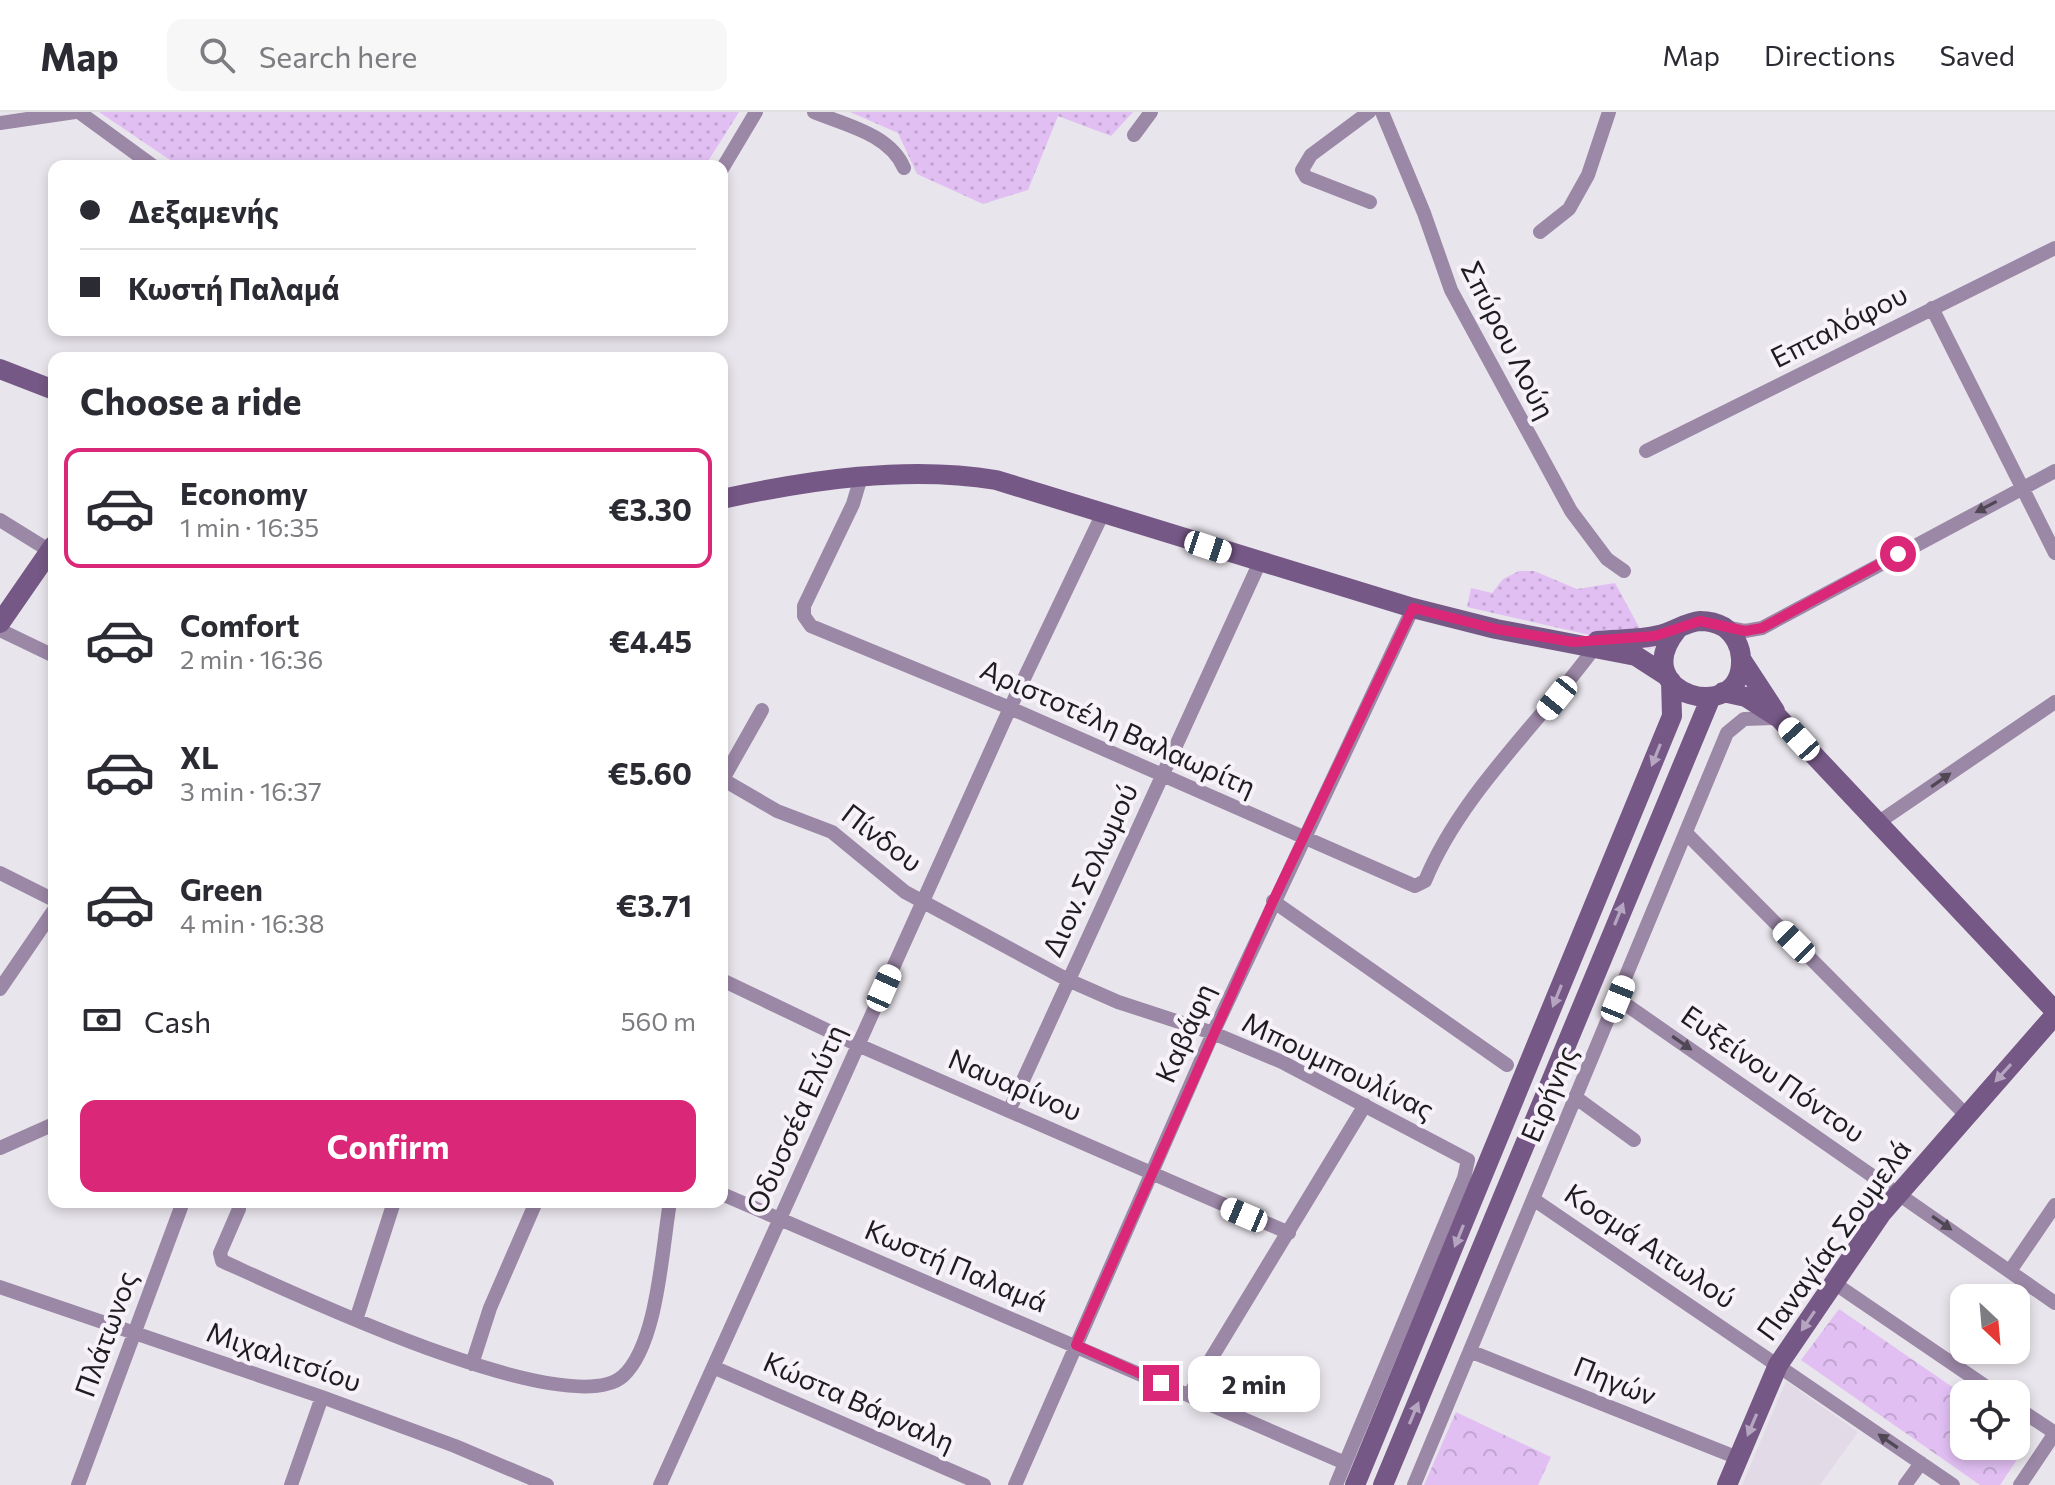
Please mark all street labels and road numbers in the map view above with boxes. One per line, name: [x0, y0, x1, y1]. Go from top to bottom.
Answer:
street label: Σπύρου Λούη: [1455, 255, 1563, 424]
street label: Επταλόφου: [1765, 276, 1912, 374]
street label: Αριστοτέλη Βαλαωρίτη: [976, 651, 1261, 803]
street label: Διον. Σολωμού: [1034, 777, 1144, 962]
street label: Πίνδου: [836, 796, 930, 878]
street label: Καβάφη: [1147, 978, 1221, 1088]
street label: Ευξείνου Πόντου: [1675, 997, 1872, 1149]
street label: Μπουμπουλίνας: [1237, 1004, 1440, 1126]
street label: Οδυσσέα Ελύτη: [738, 1019, 852, 1218]
street label: Ειρήνης: [1513, 1040, 1584, 1147]
street label: Ναυαρίνου: [944, 1041, 1087, 1127]
street label: Παναγίας Σουμελά: [1749, 1132, 1917, 1346]
street label: Κοσμά Αιτωλού: [1559, 1175, 1743, 1315]
street label: Κωστή Παλαμά: [860, 1211, 1053, 1319]
street label: Πλάτωνος: [67, 1266, 143, 1401]
street label: Μιχαλιτσίου: [203, 1314, 366, 1398]
street label: Κώστα Βάρναλη: [758, 1344, 960, 1458]
street label: Πηγών: [1569, 1348, 1662, 1412]

